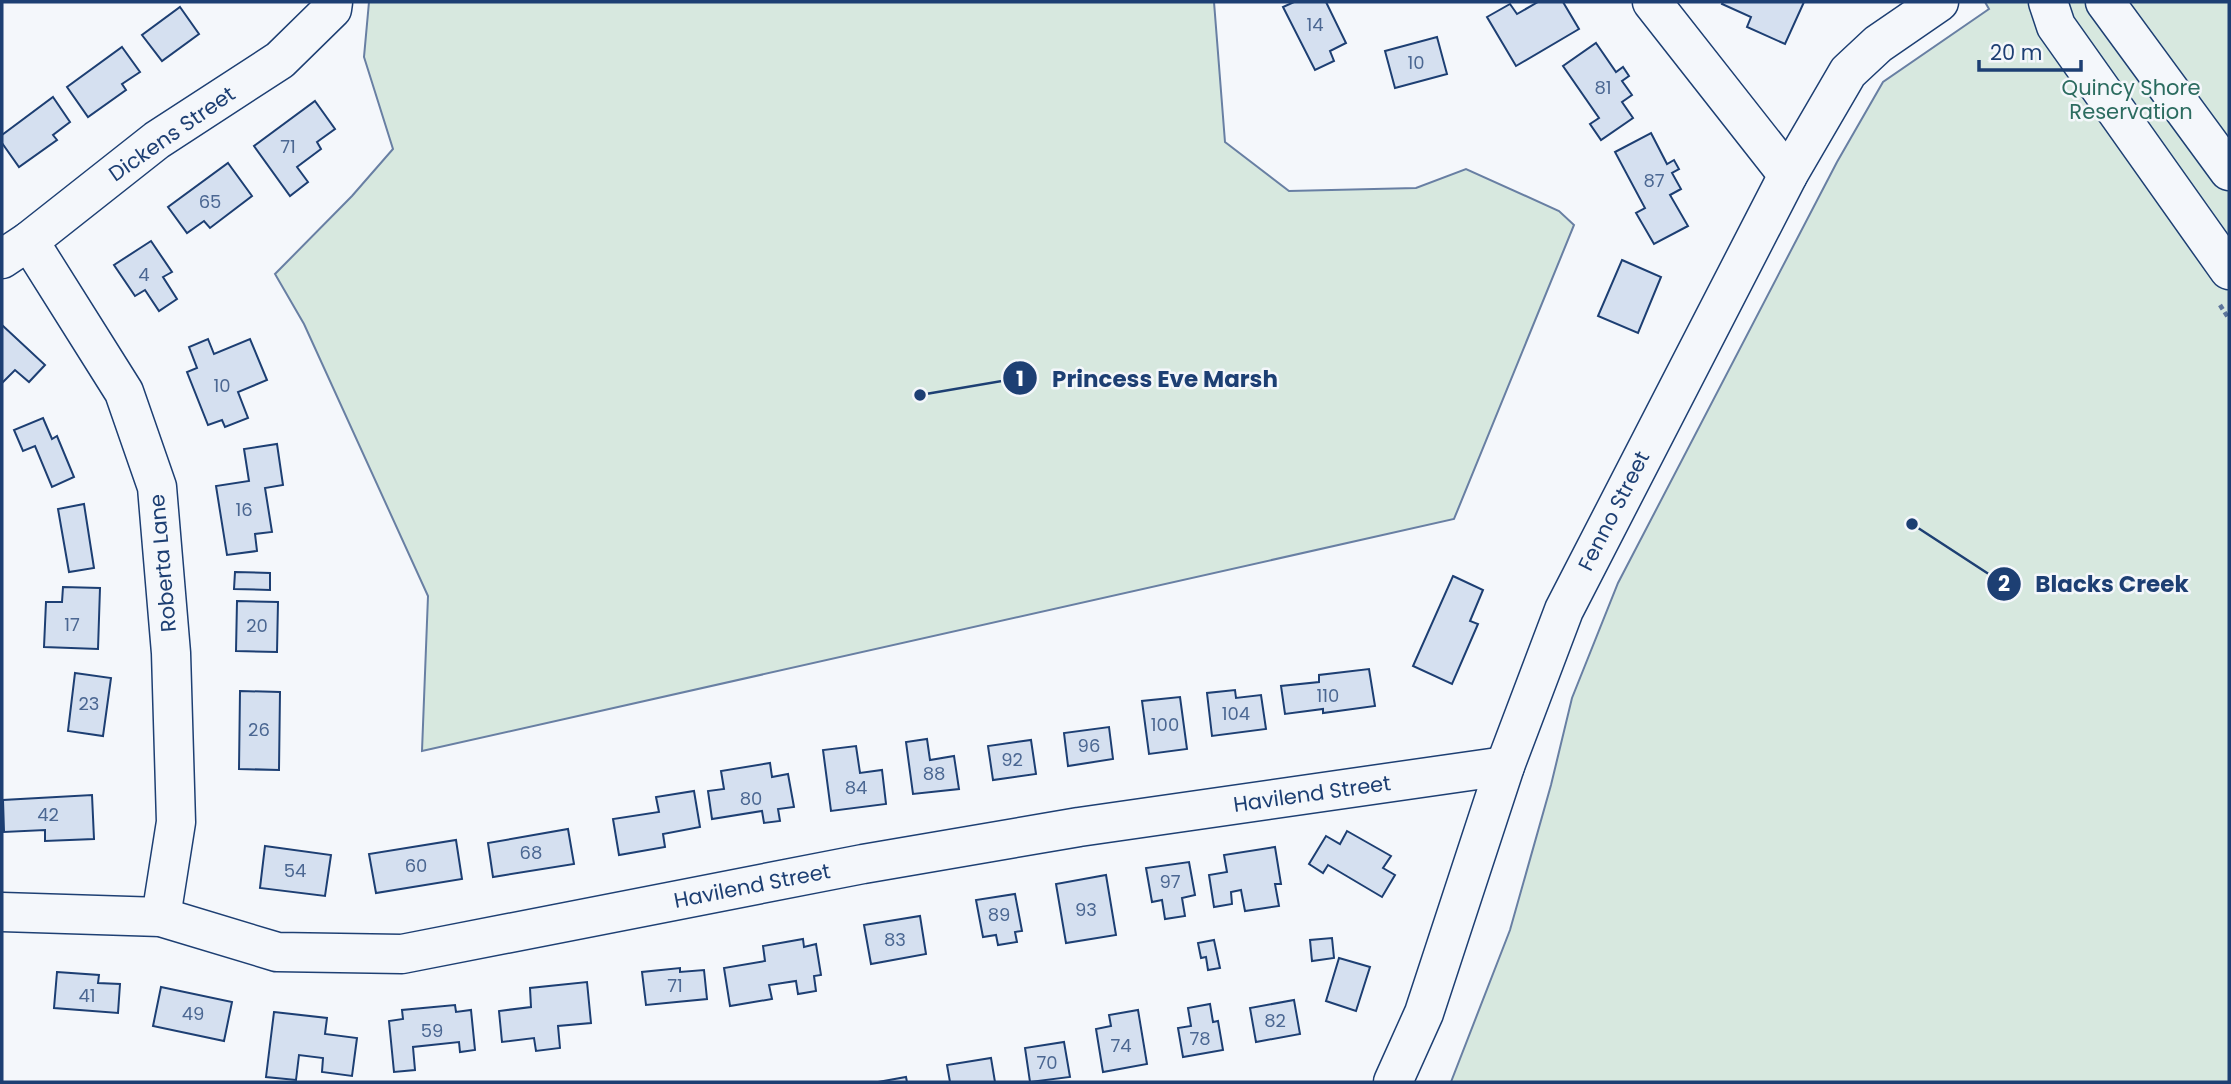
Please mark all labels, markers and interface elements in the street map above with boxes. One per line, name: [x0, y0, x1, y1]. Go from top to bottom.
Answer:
house number: 14: [1306, 12, 1324, 37]
scale bar: [1979, 28, 2080, 72]
text: 20 m: [1990, 38, 2043, 67]
house number: 10: [1407, 50, 1425, 75]
park label: Quincy Shore Reservation: [2062, 73, 2200, 126]
house number: 81: [1594, 75, 1612, 100]
street label: Dickens Street: [103, 79, 241, 188]
house number: 71: [280, 134, 296, 159]
house number: 87: [1643, 168, 1665, 193]
house number: 65: [199, 189, 221, 214]
house number: 4: [138, 262, 150, 287]
callout: Princess Eve Marsh: [1003, 356, 1292, 400]
text: Princess Eve Marsh: [1052, 363, 1278, 395]
text: 1: [1016, 364, 1024, 393]
house number: 10: [213, 373, 231, 398]
street label: Fenno Street: [1571, 446, 1656, 576]
street label: Roberta Lane: [142, 493, 183, 633]
house number: 16: [235, 497, 253, 522]
callout: Blacks Creek: [1987, 562, 2203, 606]
text: Blacks Creek: [2035, 568, 2189, 600]
text: 2: [1998, 569, 2010, 598]
house number: 17: [64, 612, 80, 637]
house number: 20: [246, 613, 268, 638]
house number: 110: [1317, 683, 1339, 708]
house number: 23: [79, 691, 99, 716]
house number: 104: [1222, 701, 1250, 726]
house number: 100: [1151, 712, 1179, 737]
house number: 26: [248, 717, 270, 742]
house number: 96: [1078, 733, 1100, 758]
house number: 92: [1001, 747, 1023, 772]
house number: 88: [923, 761, 945, 786]
street label: Havilend Street: [1231, 768, 1392, 819]
house number: 84: [845, 775, 867, 800]
house number: 80: [740, 786, 762, 811]
house number: 42: [37, 802, 59, 827]
house number: 68: [520, 840, 542, 865]
house number: 60: [405, 853, 427, 878]
street label: Havilend Street: [671, 856, 833, 915]
house number: 54: [284, 858, 306, 883]
house number: 97: [1159, 869, 1181, 894]
house number: 93: [1075, 897, 1097, 922]
house number: 89: [988, 902, 1010, 927]
house number: 83: [884, 927, 906, 952]
house number: 71: [667, 973, 683, 998]
house number: 41: [78, 983, 96, 1008]
house number: 49: [182, 1001, 204, 1026]
house number: 82: [1264, 1008, 1286, 1033]
house number: 59: [421, 1018, 443, 1043]
house number: 78: [1189, 1026, 1211, 1051]
house number: 74: [1110, 1033, 1132, 1058]
house number: 70: [1036, 1050, 1058, 1075]

